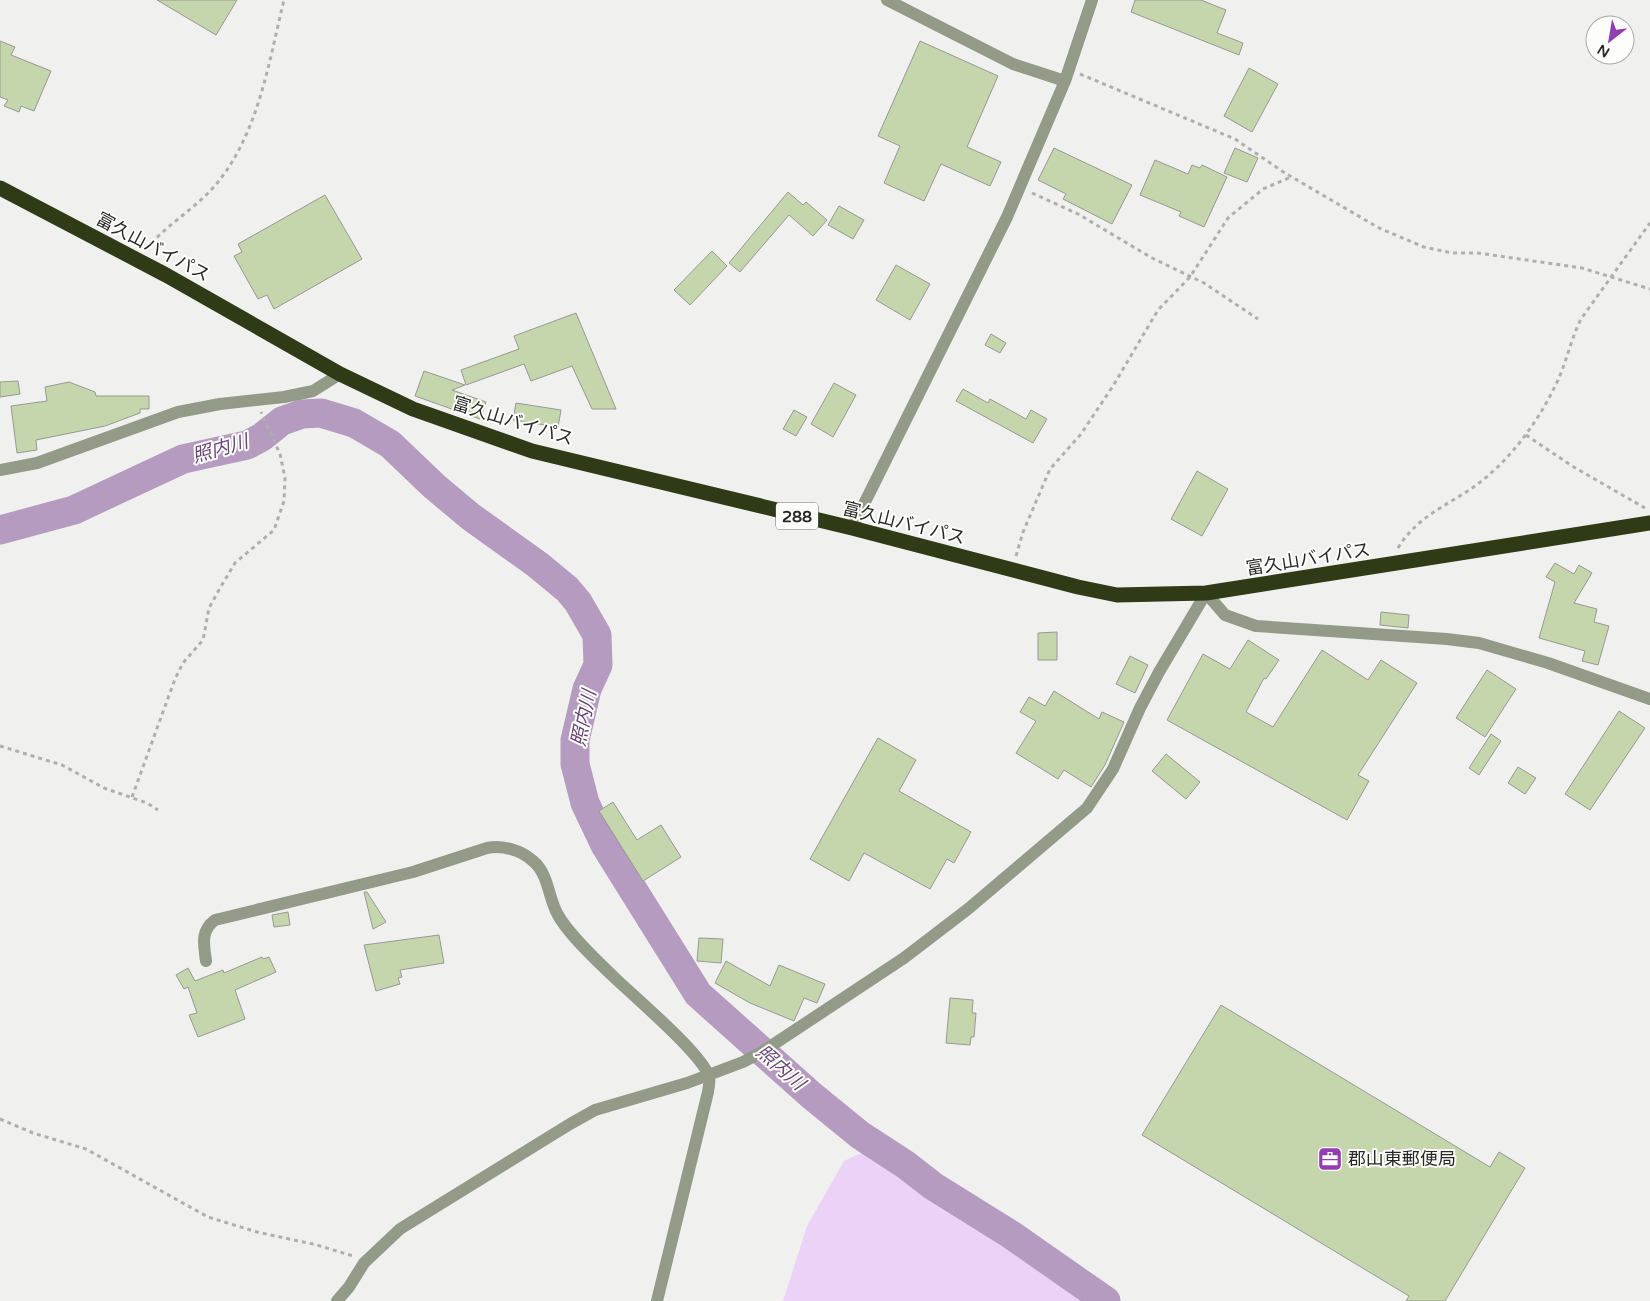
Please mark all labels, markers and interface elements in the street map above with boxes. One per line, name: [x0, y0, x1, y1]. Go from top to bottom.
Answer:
north arrow: [1585, 15, 1635, 65]
text: N: [1594, 41, 1613, 61]
street label: 富久山バイパス: [92, 208, 214, 286]
street label: 富久山バイパス: [450, 392, 576, 450]
water label: 照内川: [190, 430, 253, 467]
street label: 富久山バイパス: [840, 497, 968, 549]
road number: 288: [776, 502, 818, 530]
street label: 富久山バイパス: [1244, 538, 1372, 580]
water label: 照内川: [567, 686, 601, 748]
water label: 照内川: [752, 1041, 811, 1096]
office icon: 郡山東郵便局: [1317, 1146, 1343, 1172]
place label: 郡山東郵便局: [1348, 1148, 1456, 1170]

